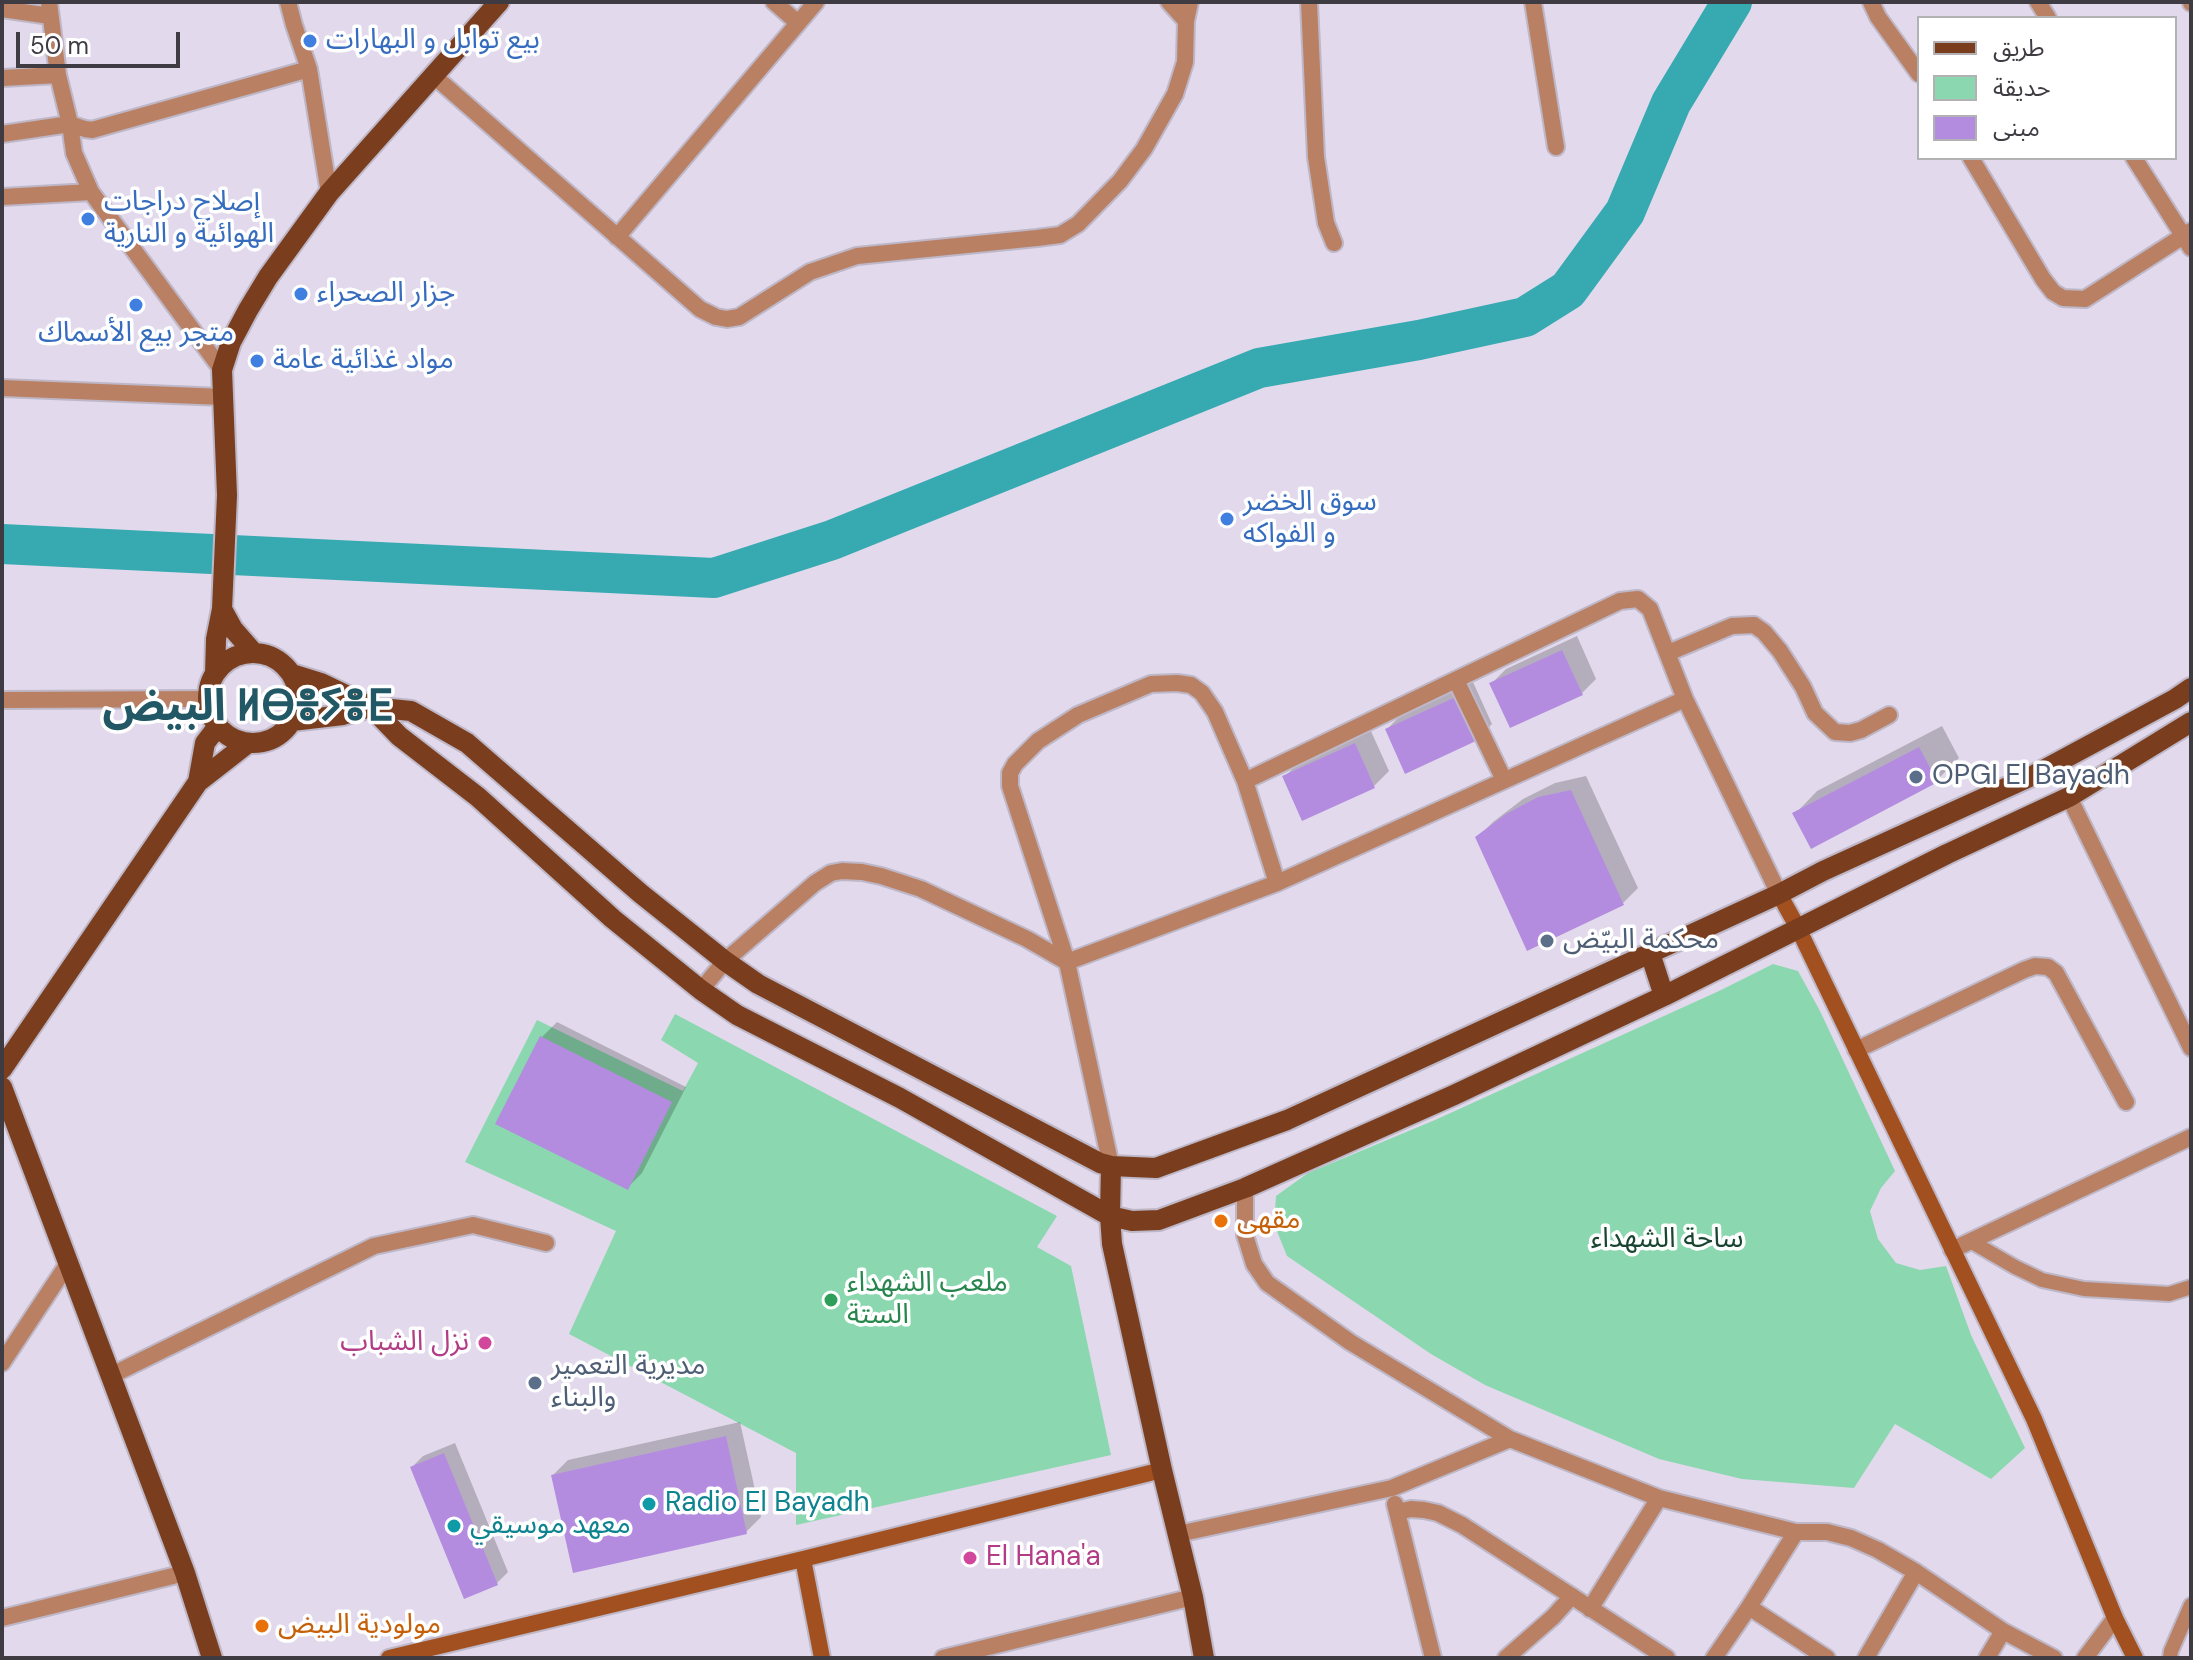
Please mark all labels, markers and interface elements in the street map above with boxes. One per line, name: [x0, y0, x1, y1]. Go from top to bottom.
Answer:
scale bar: [20, 16, 184, 66]
legend: [1917, 16, 2177, 160]
place label: بيع توابل و البهارات: [326, 24, 540, 58]
text: 50 m: [30, 30, 89, 61]
marker: بيع توابل و البهارات: [301, 32, 319, 50]
text: طريق: [1993, 32, 2045, 63]
text: حديقة: [1993, 72, 2051, 103]
text: مبنى: [1993, 112, 2040, 143]
place label: إصلاح دراجات الهوائية و النارية: [104, 186, 274, 252]
marker: إصلاح دراجات الهوائية و النارية: [79, 210, 97, 228]
place label: جزار الصحراء: [317, 277, 455, 311]
marker: جزار الصحراء: [292, 285, 310, 303]
marker: متجر بيع الأسماك: [127, 296, 145, 314]
place label: متجر بيع الأسماك: [38, 317, 234, 351]
place label: مواد غذائية عامة: [273, 344, 454, 378]
marker: مواد غذائية عامة: [248, 352, 266, 370]
place label: سوق الخضر و الفواكه: [1243, 486, 1377, 552]
marker: سوق الخضر و الفواكه: [1218, 510, 1236, 528]
district label: البيض ⵍⴱⴻⵢⴻⴹ: [102, 682, 394, 734]
place label: OPGI El Bayadh: [1932, 760, 2130, 794]
marker: OPGI El Bayadh: [1907, 768, 1925, 786]
place label: محكمة البيّض: [1563, 924, 1719, 958]
marker: محكمة البيّض: [1538, 932, 1556, 950]
place label: مقهى: [1237, 1204, 1300, 1238]
marker: مقهى: [1212, 1212, 1230, 1230]
park label: ساحة الشهداء: [1591, 1223, 1743, 1257]
place label: ملعب الشهداء الستة: [847, 1267, 1008, 1333]
marker: ملعب الشهداء الستة: [822, 1291, 840, 1309]
place label: نزل الشباب: [340, 1326, 469, 1360]
marker: نزل الشباب: [476, 1334, 494, 1352]
place label: مديرية التعمير والبناء: [551, 1350, 705, 1416]
marker: مديرية التعمير والبناء: [526, 1374, 544, 1392]
place label: Radio El Bayadh: [665, 1487, 870, 1521]
marker: Radio El Bayadh: [640, 1495, 658, 1513]
place label: معهد موسيقي: [470, 1509, 631, 1543]
marker: معهد موسيقي: [445, 1517, 463, 1535]
place label: El Hana'a: [986, 1541, 1101, 1575]
marker: El Hana'a: [961, 1549, 979, 1567]
place label: مولودية البيض: [278, 1609, 441, 1643]
marker: مولودية البيض: [253, 1617, 271, 1635]

